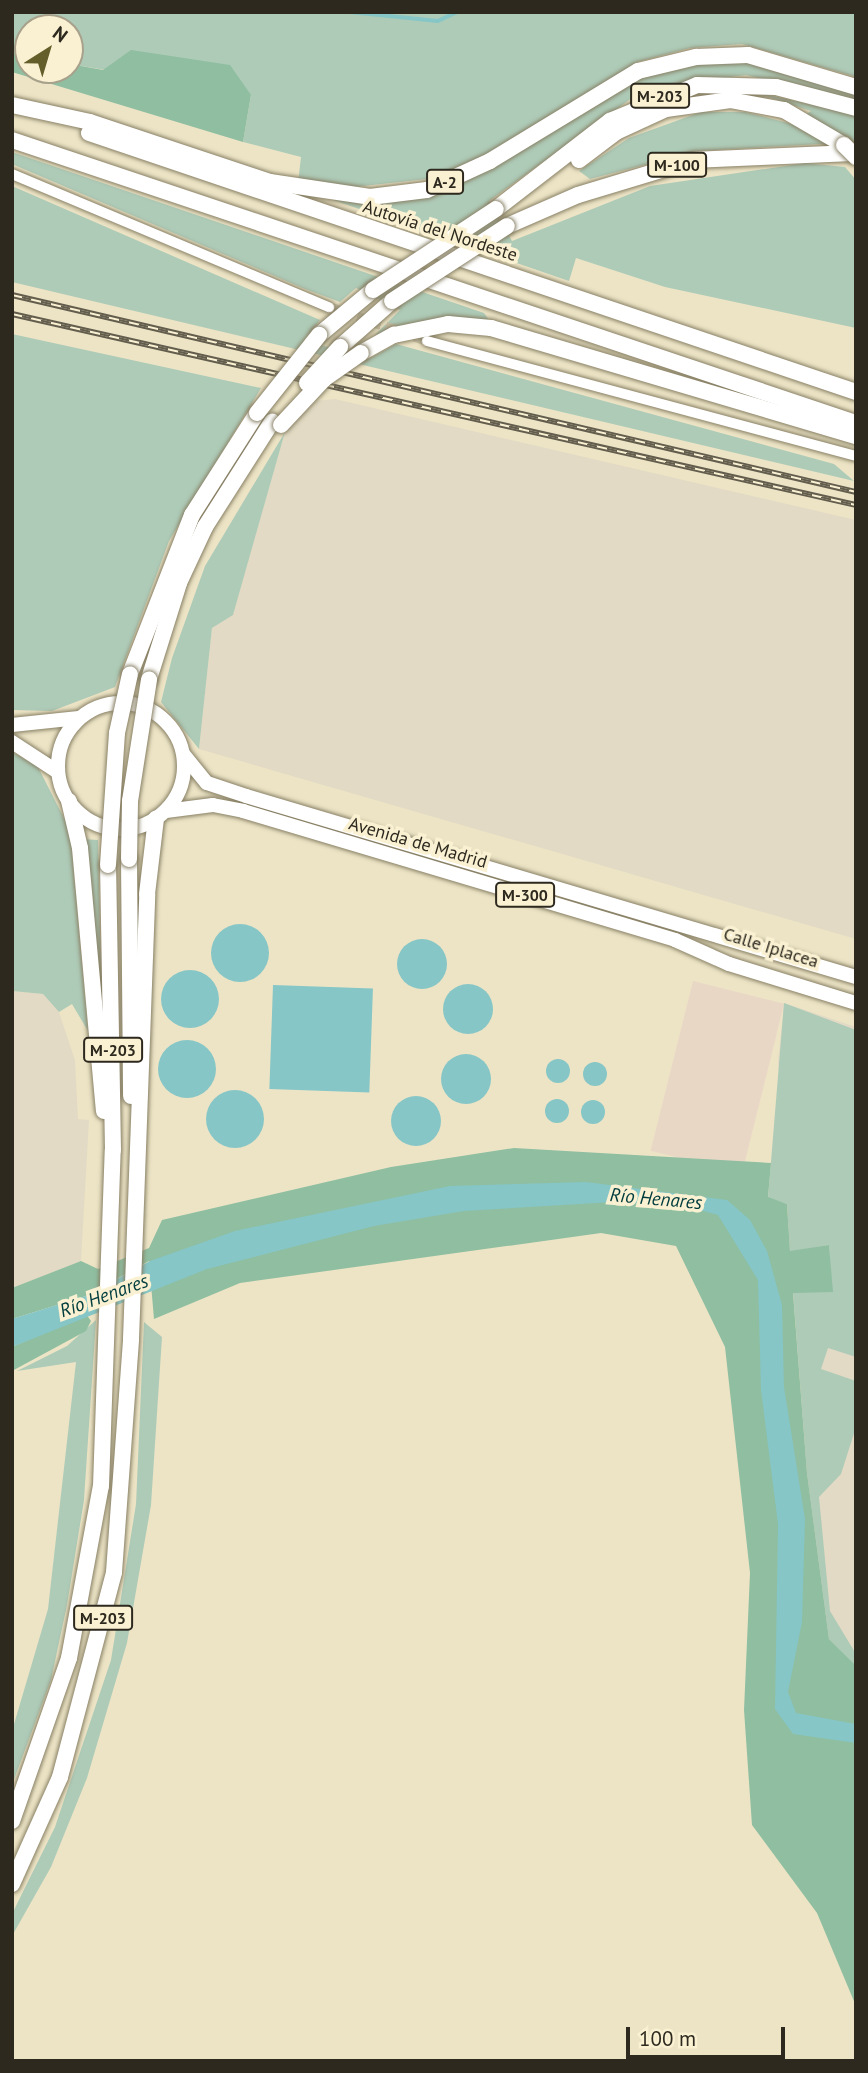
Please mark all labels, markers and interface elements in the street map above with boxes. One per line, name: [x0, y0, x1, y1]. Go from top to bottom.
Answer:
north arrow: [14, 14, 84, 84]
text: N: [48, 20, 73, 47]
road number: M-203: [628, 83, 692, 108]
road number: M-100: [646, 153, 708, 178]
road number: A-2: [426, 170, 464, 194]
street label: Autovía del Nordeste: [360, 196, 520, 266]
street label: Avenida de Madrid: [346, 813, 490, 873]
road number: M-300: [494, 882, 556, 908]
street label: Calle Iplacea: [721, 923, 821, 973]
road number: M-203: [82, 1038, 144, 1062]
water label: Río Henares: [609, 1184, 703, 1214]
water label: Río Henares: [57, 1269, 151, 1323]
road number: M-203: [72, 1606, 134, 1630]
scale bar: [630, 2014, 789, 2058]
text: 100 m: [639, 2025, 696, 2052]

